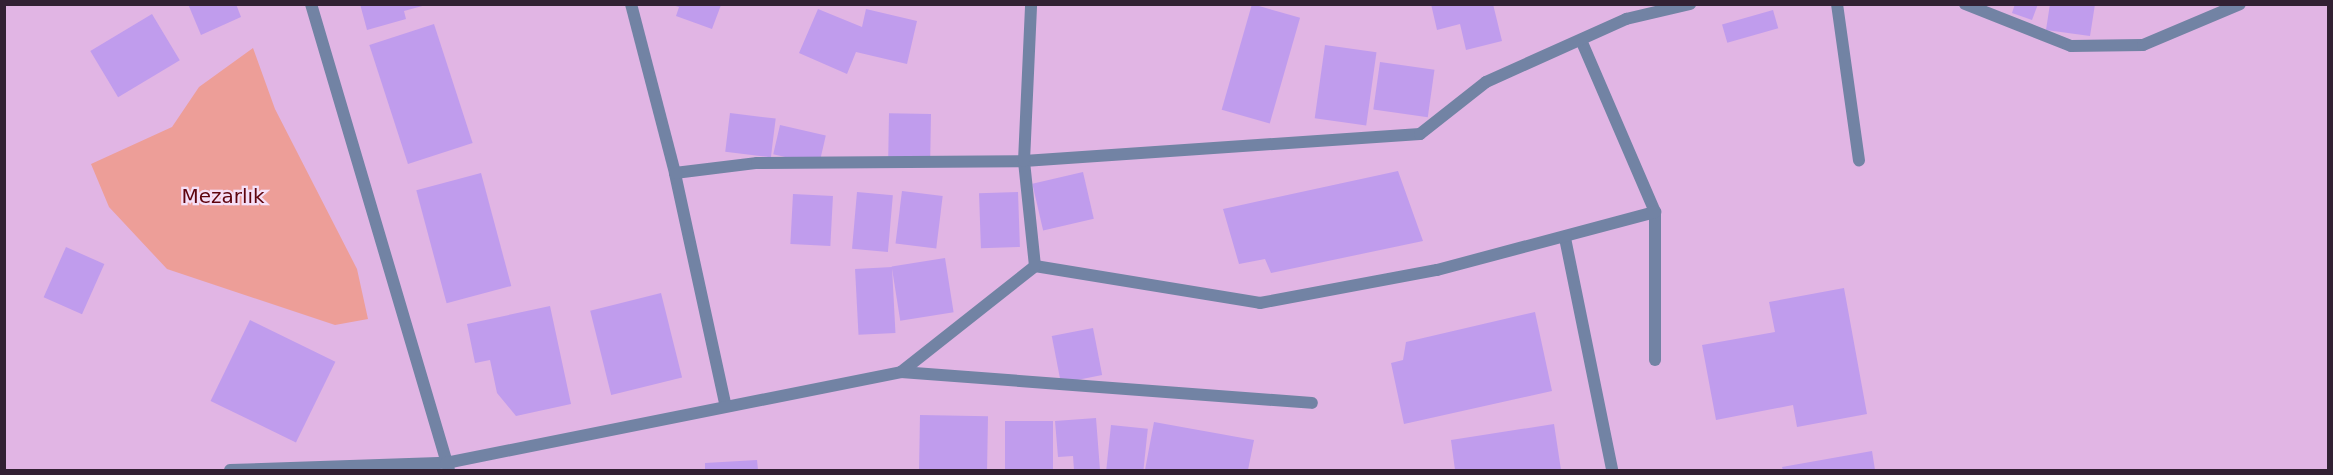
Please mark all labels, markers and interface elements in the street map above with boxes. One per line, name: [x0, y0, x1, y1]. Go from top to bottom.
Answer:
park label: Mezarlık: [181, 184, 265, 208]

